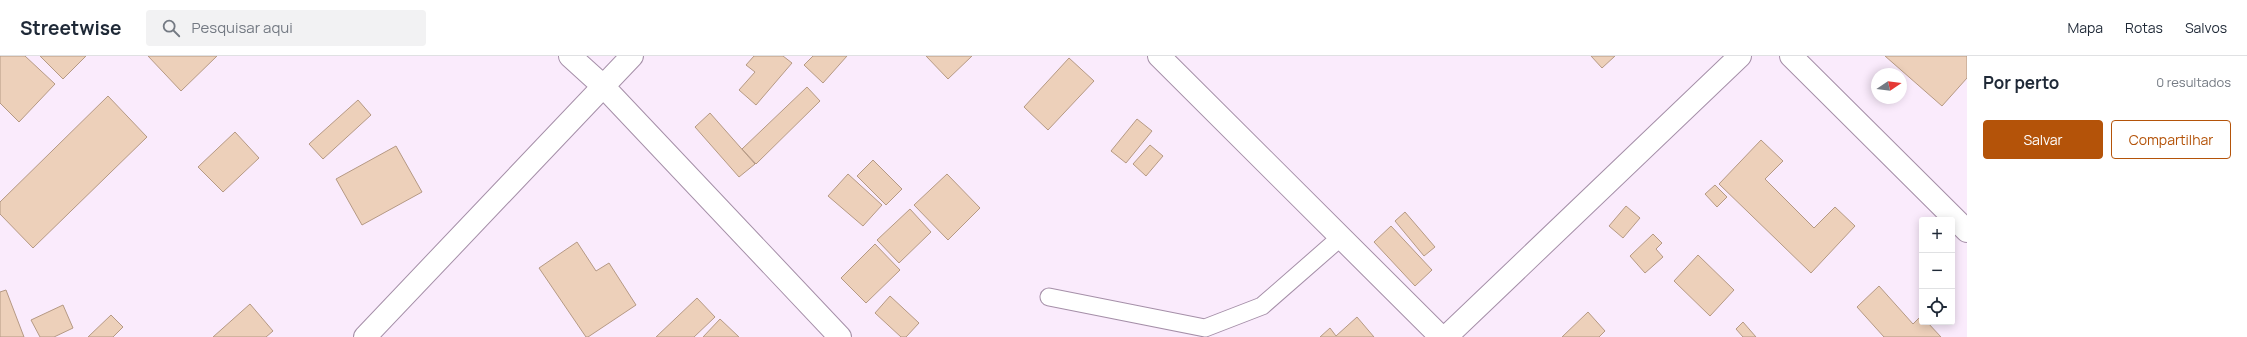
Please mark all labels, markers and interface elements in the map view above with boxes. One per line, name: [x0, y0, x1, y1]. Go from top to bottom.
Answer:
search box: [146, 10, 426, 46]
text: Streetwise: [20, 15, 122, 41]
icon: search: [160, 17, 182, 39]
text: Pesquisar aqui: [192, 17, 293, 38]
text: Mapa: [2067, 18, 2103, 37]
text: Rotas: [2125, 18, 2163, 37]
text: Salvos: [2185, 18, 2227, 37]
north arrow: [1871, 68, 1907, 104]
text: Por perto: [1983, 71, 2059, 94]
text: 0 resultados: [2156, 73, 2231, 91]
button: Salvar: [1983, 120, 2103, 159]
button: Compartilhar: [2111, 120, 2231, 159]
map controls: [1919, 217, 1955, 325]
button: +: [1919, 217, 1955, 253]
button: −: [1919, 253, 1955, 289]
button: locate: [1919, 289, 1955, 325]

